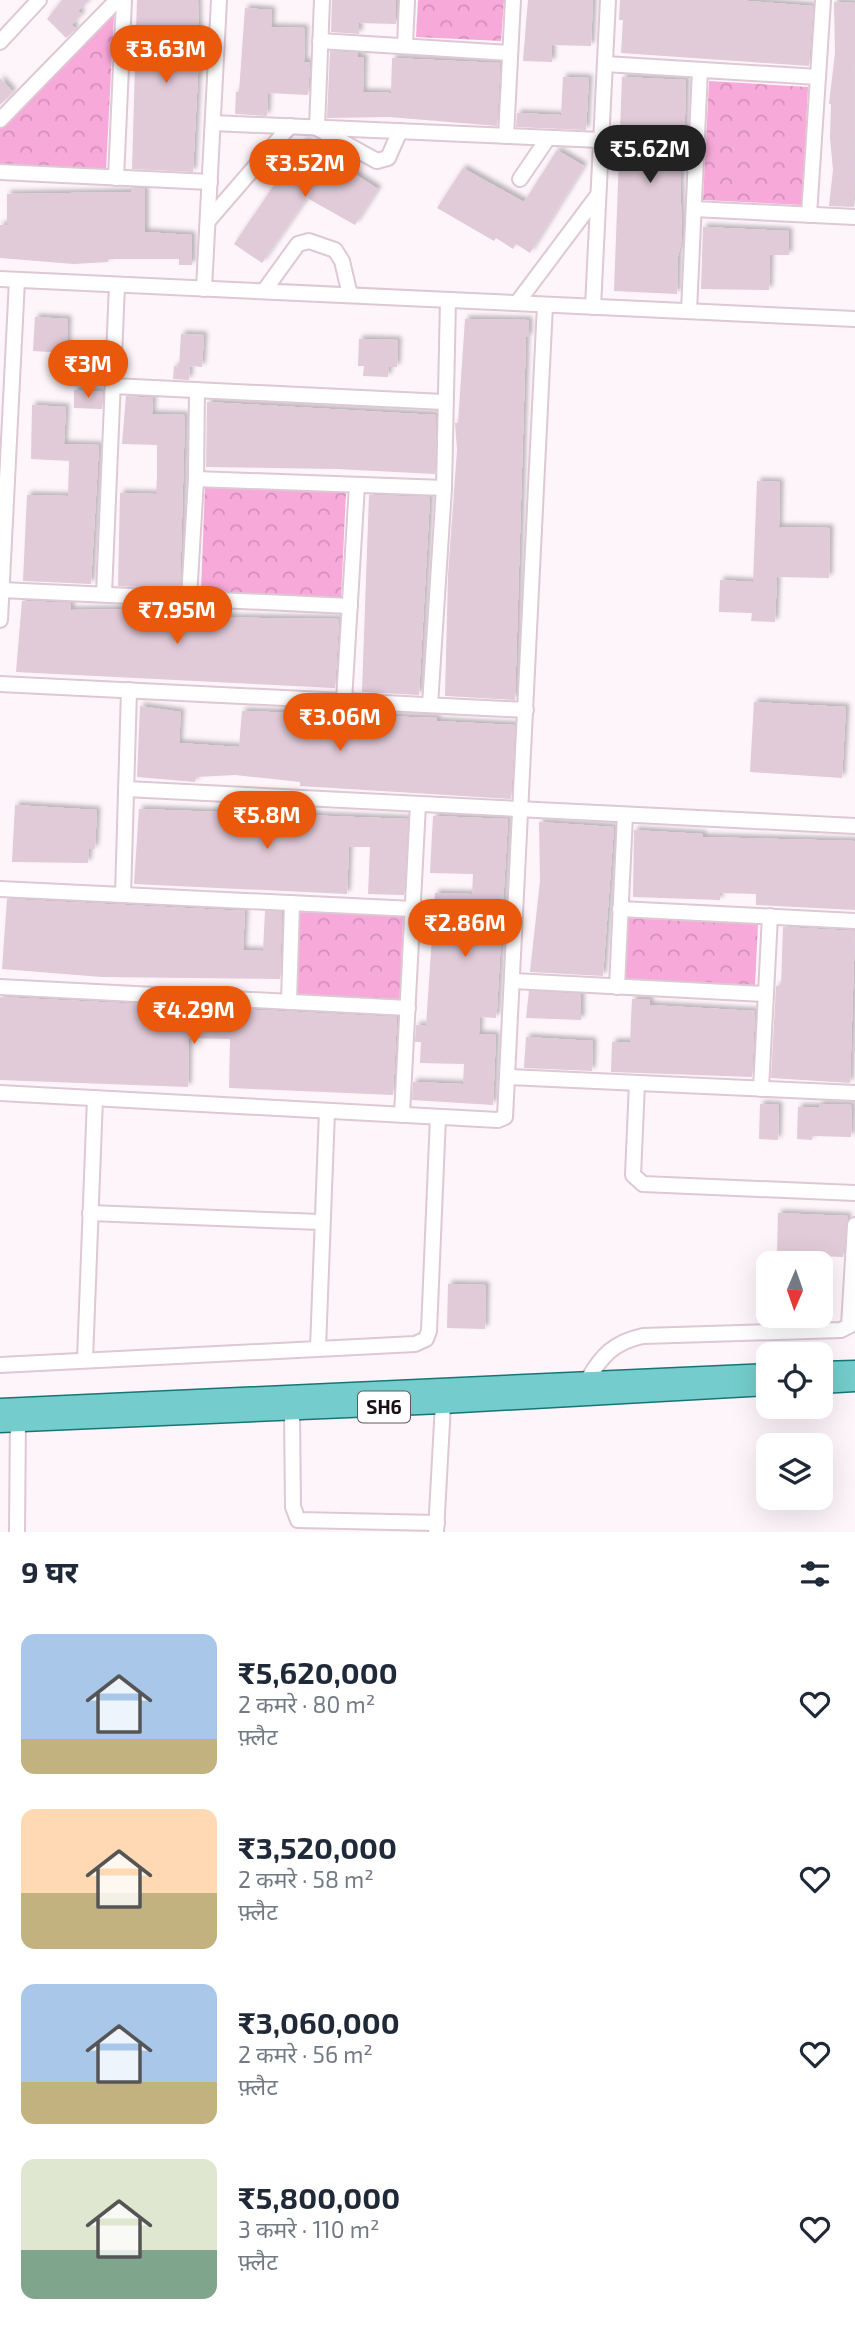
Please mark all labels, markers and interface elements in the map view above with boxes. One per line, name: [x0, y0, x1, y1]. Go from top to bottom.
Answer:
pin: ₹3.63M: [109, 25, 223, 85]
text: ₹3.63M: [126, 34, 206, 62]
pin: ₹5.62M: [593, 125, 707, 185]
text: ₹5.62M: [610, 134, 690, 162]
pin: ₹3.52M: [248, 140, 362, 199]
text: ₹3.52M: [265, 148, 345, 176]
pin: ₹3M: [54, 340, 122, 400]
text: ₹3M: [64, 349, 112, 377]
pin: ₹7.95M: [120, 586, 234, 646]
text: ₹7.95M: [138, 595, 216, 623]
pin: ₹3.06M: [283, 694, 397, 753]
text: ₹3.06M: [299, 702, 381, 730]
pin: ₹5.8M: [218, 792, 316, 851]
text: ₹5.8M: [233, 800, 301, 828]
pin: ₹2.86M: [408, 900, 522, 959]
text: ₹2.86M: [424, 908, 506, 936]
pin: ₹4.29M: [137, 986, 251, 1046]
text: ₹4.29M: [153, 995, 235, 1023]
north arrow: [756, 1251, 833, 1328]
map controls: [756, 1251, 833, 1510]
button: locate: [756, 1342, 833, 1419]
road number: SH6: [358, 1392, 410, 1422]
button: layers: [756, 1433, 833, 1510]
text: 9 घर: [21, 1553, 78, 1589]
icon: filters: [796, 1555, 834, 1593]
text: ₹5,620,000: [238, 1654, 398, 1690]
icon: home: [77, 1662, 161, 1746]
icon: heart: [796, 1685, 834, 1723]
text: 2 कमरे · 80 m²: [238, 1690, 375, 1718]
text: फ़्लैट: [238, 1722, 278, 1750]
text: ₹3,520,000: [238, 1829, 397, 1865]
icon: home: [77, 1837, 161, 1921]
icon: heart: [796, 1860, 834, 1898]
text: 2 कमरे · 58 m²: [238, 1865, 374, 1893]
text: फ़्लैट: [238, 1897, 278, 1925]
text: ₹3,060,000: [238, 2004, 400, 2040]
icon: home: [77, 2012, 161, 2096]
icon: heart: [796, 2035, 834, 2073]
text: 2 कमरे · 56 m²: [238, 2040, 373, 2068]
text: फ़्लैट: [238, 2072, 278, 2100]
text: ₹5,800,000: [238, 2179, 400, 2215]
icon: home: [77, 2187, 161, 2271]
icon: heart: [796, 2210, 834, 2248]
text: 3 कमरे · 110 m²: [238, 2215, 379, 2243]
text: फ़्लैट: [238, 2247, 278, 2275]

